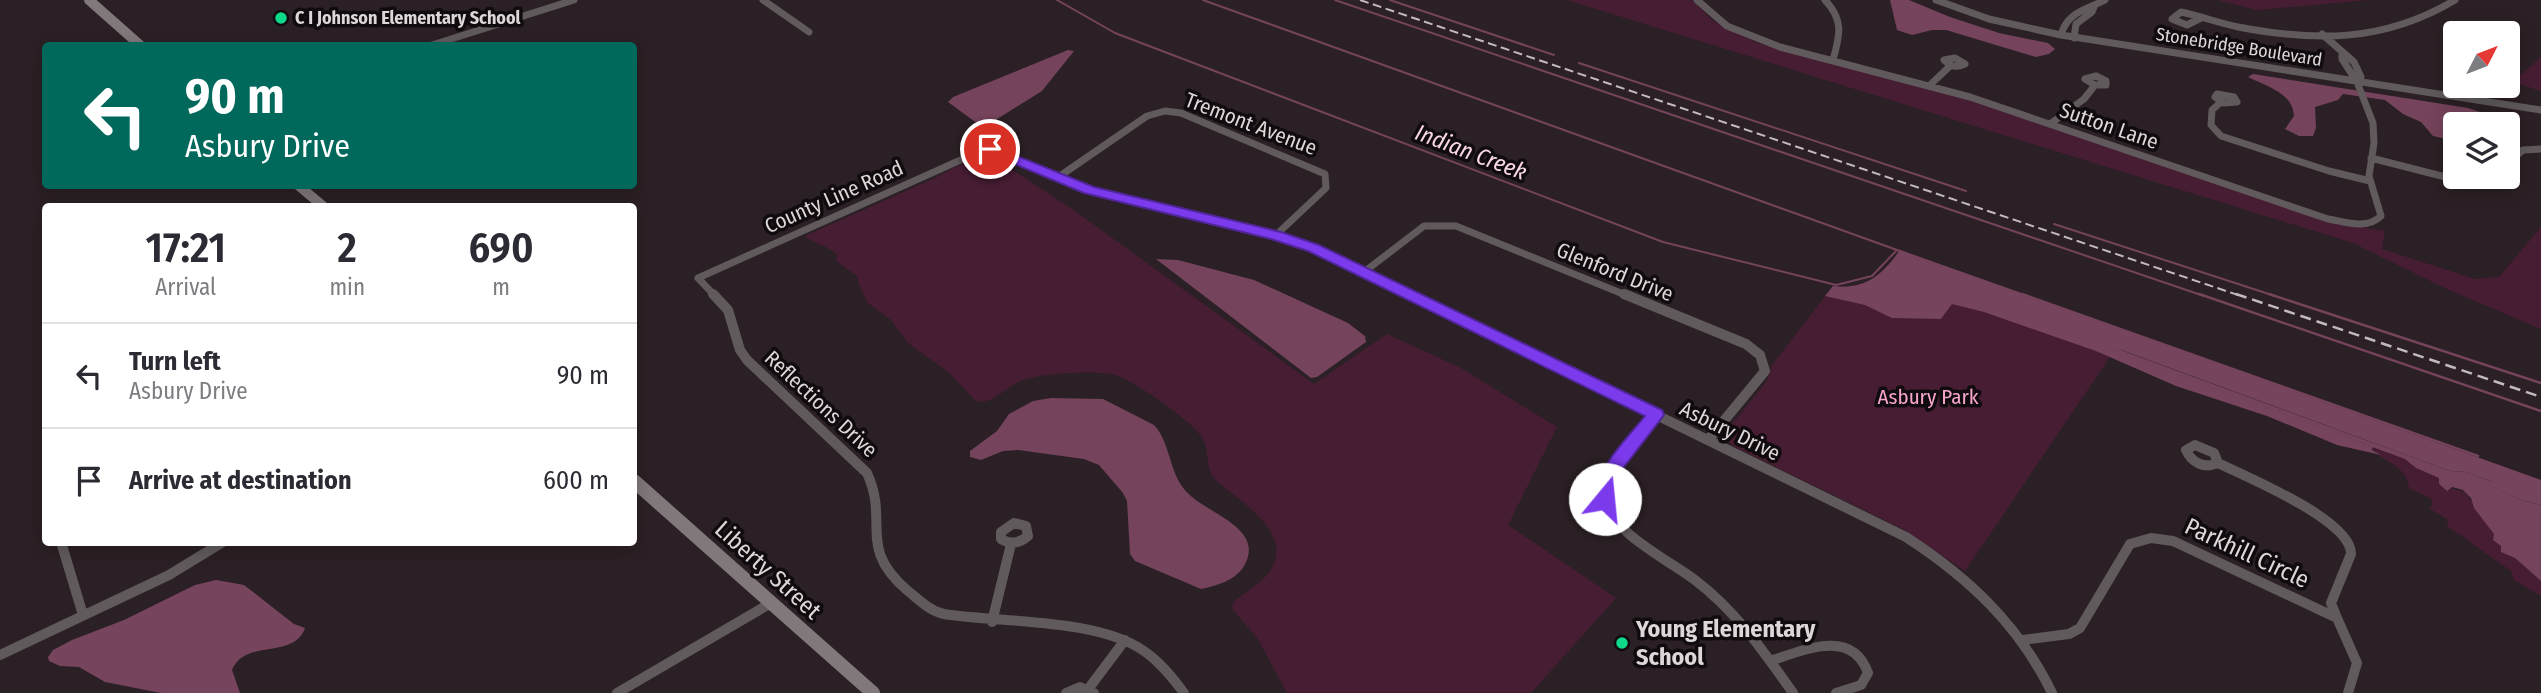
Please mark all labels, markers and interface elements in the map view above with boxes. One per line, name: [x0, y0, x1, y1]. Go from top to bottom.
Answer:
place label: C I Johnson Elementary School: [295, 7, 521, 29]
marker: C I Johnson Elementary School: [273, 10, 289, 26]
north arrow: [2443, 21, 2520, 98]
map controls: [2443, 21, 2520, 189]
street label: Stonebridge Boulevard: [2154, 23, 2324, 71]
text: 90 m: [185, 67, 285, 126]
icon: left: [70, 70, 161, 161]
street label: Tremont Avenue: [1181, 87, 1321, 161]
street label: Sutton Lane: [2056, 97, 2162, 155]
button: layers: [2443, 112, 2520, 189]
water label: Indian Creek: [1411, 118, 1531, 186]
pin: [960, 119, 1020, 179]
text: Asbury Drive: [185, 127, 350, 165]
icon: arrive: [971, 130, 1009, 168]
street label: County Line Road: [761, 155, 907, 239]
text: 17:21: [145, 223, 226, 273]
text: 2: [338, 223, 357, 273]
text: 690: [468, 223, 534, 273]
street label: Glenford Drive: [1553, 237, 1677, 307]
text: Arrival: [155, 273, 216, 301]
text: min: [329, 273, 365, 301]
text: m: [492, 273, 510, 301]
street label: Reflections Drive: [759, 345, 883, 463]
text: Turn left: [129, 346, 221, 377]
icon: left: [70, 357, 108, 395]
text: 90 m: [557, 360, 609, 391]
text: Asbury Drive: [129, 377, 248, 405]
park label: Asbury Park: [1877, 384, 1979, 410]
street label: Asbury Drive: [1676, 396, 1784, 466]
icon: arrive: [70, 462, 108, 500]
position arrow: [1568, 462, 1642, 536]
text: Arrive at destination: [129, 465, 352, 496]
text: 600 m: [543, 465, 609, 496]
street label: Parkhill Circle: [2180, 512, 2314, 594]
street label: Liberty Street: [709, 515, 827, 625]
place label: Young Elementary School: [1635, 615, 1816, 671]
marker: Young Elementary School: [1614, 635, 1630, 651]

